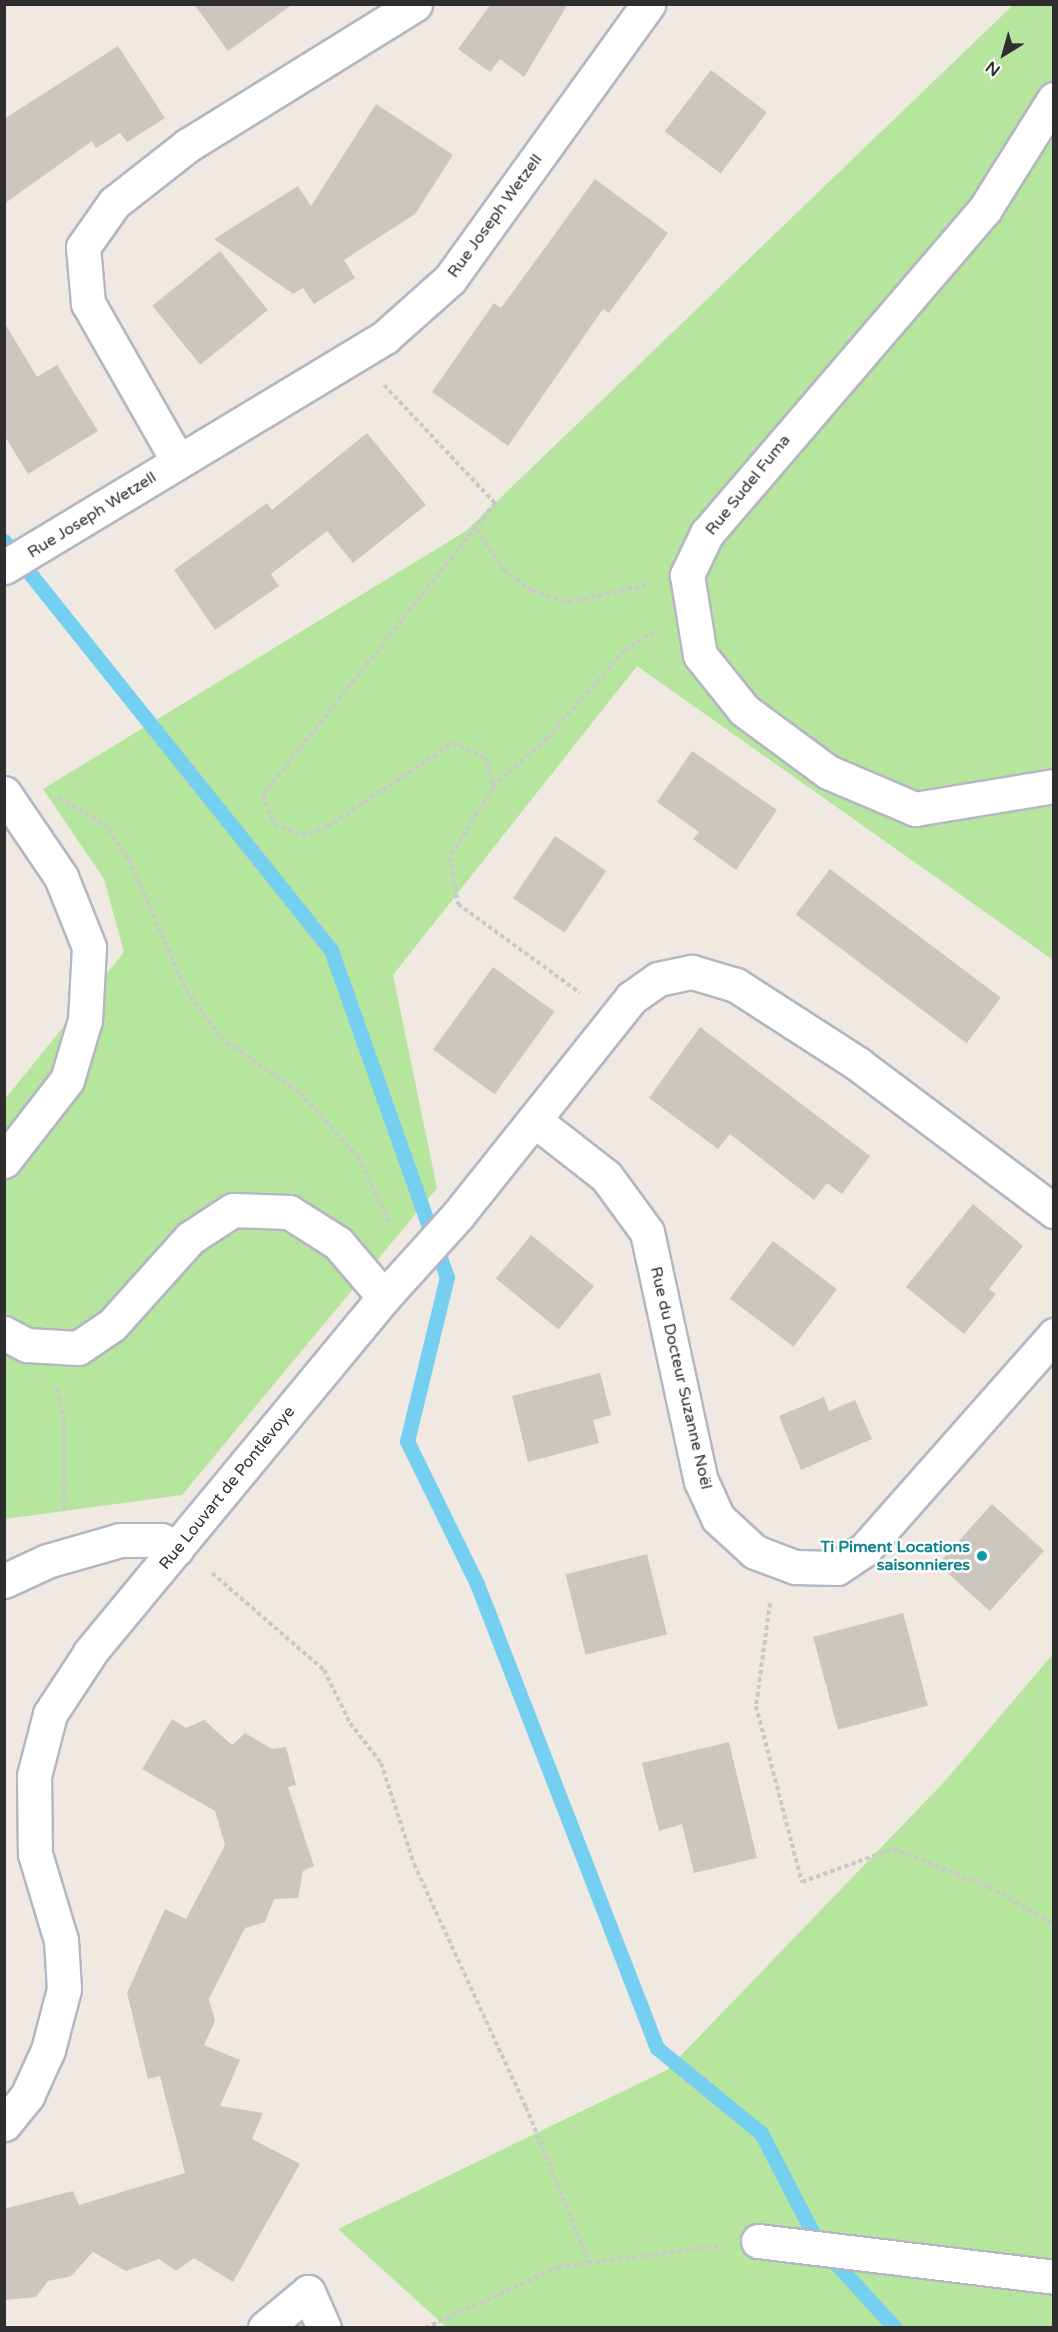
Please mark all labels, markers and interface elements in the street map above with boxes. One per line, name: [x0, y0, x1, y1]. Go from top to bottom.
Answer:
north arrow: [974, 24, 1034, 84]
text: N: [982, 57, 1004, 80]
street label: Rue Joseph Wetzell: [444, 151, 546, 281]
street label: Rue Sudel Fuma: [702, 431, 794, 539]
street label: Rue Joseph Wetzell: [24, 468, 160, 562]
street label: Rue du Docteur Suzanne Noël: [646, 1265, 716, 1491]
street label: Rue Louvart de Pontlevoye: [155, 1402, 299, 1574]
place label: Ti Piment Locations saisonnieres: [821, 1537, 970, 1575]
marker: Ti Piment Locations saisonnieres: [975, 1549, 989, 1563]

